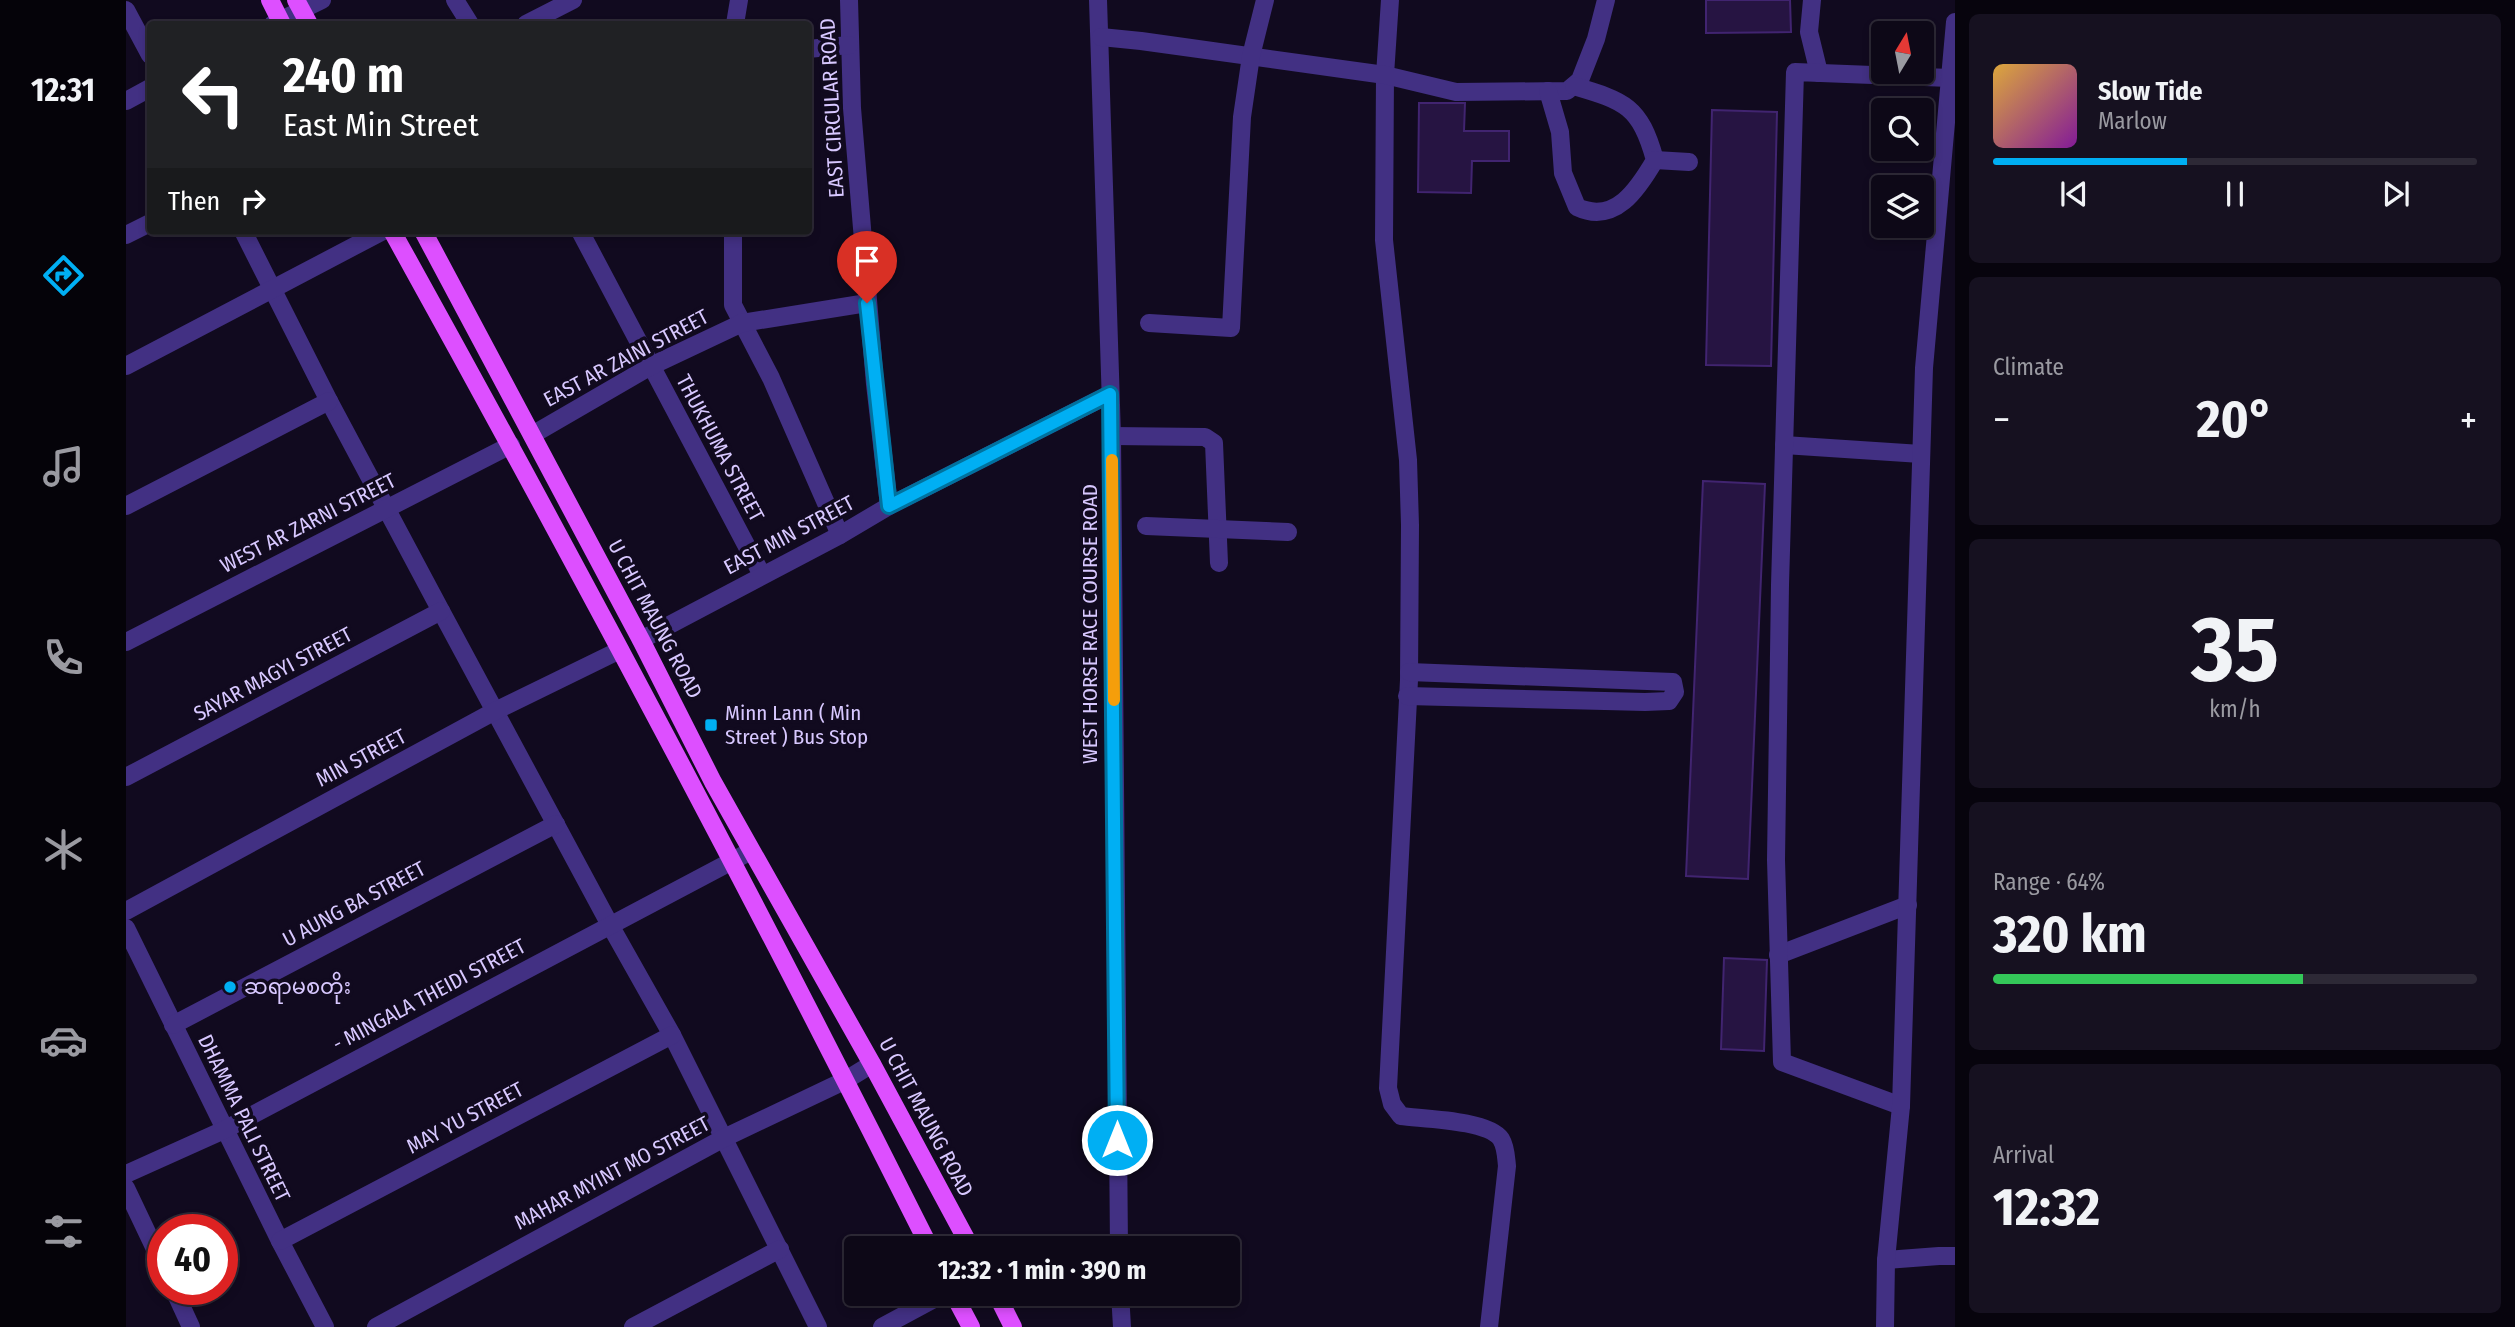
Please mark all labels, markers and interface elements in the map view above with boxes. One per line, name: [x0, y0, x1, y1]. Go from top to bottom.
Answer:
street label: EAST CIRCULAR ROAD: [814, 17, 850, 199]
north arrow: [1871, 21, 1934, 84]
map controls: [1871, 21, 1934, 238]
text: 240 m: [283, 46, 404, 105]
icon: left: [168, 49, 259, 140]
text: 12:31: [31, 71, 95, 109]
text: Slow Tide: [2098, 76, 2202, 107]
button: search: [1871, 98, 1934, 161]
text: East Min Street: [283, 106, 479, 144]
text: Marlow: [2098, 107, 2167, 135]
button: layers: [1871, 175, 1934, 238]
icon: previous: [2055, 175, 2093, 213]
icon: pause: [2216, 175, 2254, 213]
icon: next: [2377, 175, 2415, 213]
icon: right: [234, 182, 272, 220]
text: Then: [168, 186, 220, 217]
pin: [837, 231, 897, 303]
icon: arrive: [848, 242, 886, 280]
icon: directions: [39, 251, 88, 300]
street label: EAST AR ZAINI STREET: [539, 303, 713, 412]
text: Climate: [1993, 353, 2064, 381]
street label: THUKHUMA STREET: [670, 370, 770, 526]
text: 20°: [2197, 388, 2273, 451]
text: −: [1993, 397, 2010, 443]
text: +: [2460, 397, 2477, 443]
icon: music: [39, 442, 88, 491]
street label: WEST AR ZARNI STREET: [216, 467, 400, 579]
street label: WEST HORSE RACE COURSE ROAD: [1077, 484, 1103, 764]
street label: EAST MIN STREET: [719, 490, 859, 580]
street label: U CHIT MAUNG ROAD: [602, 535, 708, 703]
text: 35: [2191, 595, 2279, 704]
street label: SAYAR MAGYI STREET: [189, 621, 357, 727]
icon: phone: [39, 633, 88, 682]
text: km/h: [2209, 695, 2261, 723]
place label: Minn Lann ( Min Street ) Bus Stop: [725, 700, 868, 750]
marker: Minn Lann ( Min Street ) Bus Stop: [703, 717, 719, 733]
street label: MIN STREET: [311, 723, 411, 793]
icon: climate: [39, 825, 88, 874]
street label: U AUNG BA STREET: [278, 855, 430, 953]
text: Range · 64%: [1993, 868, 2105, 896]
text: 320 km: [1993, 903, 2147, 966]
street label: - MINGALA THEIDI STREET: [328, 933, 530, 1057]
place label: ဆရာမစတိုး: [244, 971, 351, 1004]
marker: ဆရာမစတိုး: [222, 979, 238, 995]
icon: car: [39, 1016, 88, 1065]
street label: DHAMMA PALI STREET: [192, 1030, 296, 1206]
street label: U CHIT MAUNG ROAD: [873, 1033, 979, 1201]
street label: MAY YU STREET: [402, 1076, 528, 1160]
position arrow: [1080, 1103, 1154, 1177]
street label: MAHAR MYINT MO STREET: [510, 1110, 714, 1236]
text: Arrival: [1993, 1141, 2054, 1169]
text: 12:32: [1993, 1176, 2100, 1239]
icon: filters: [39, 1207, 88, 1256]
speed limit sign: 40: [147, 1214, 238, 1305]
text: 12:32 · 1 min · 390 m: [938, 1255, 1146, 1286]

